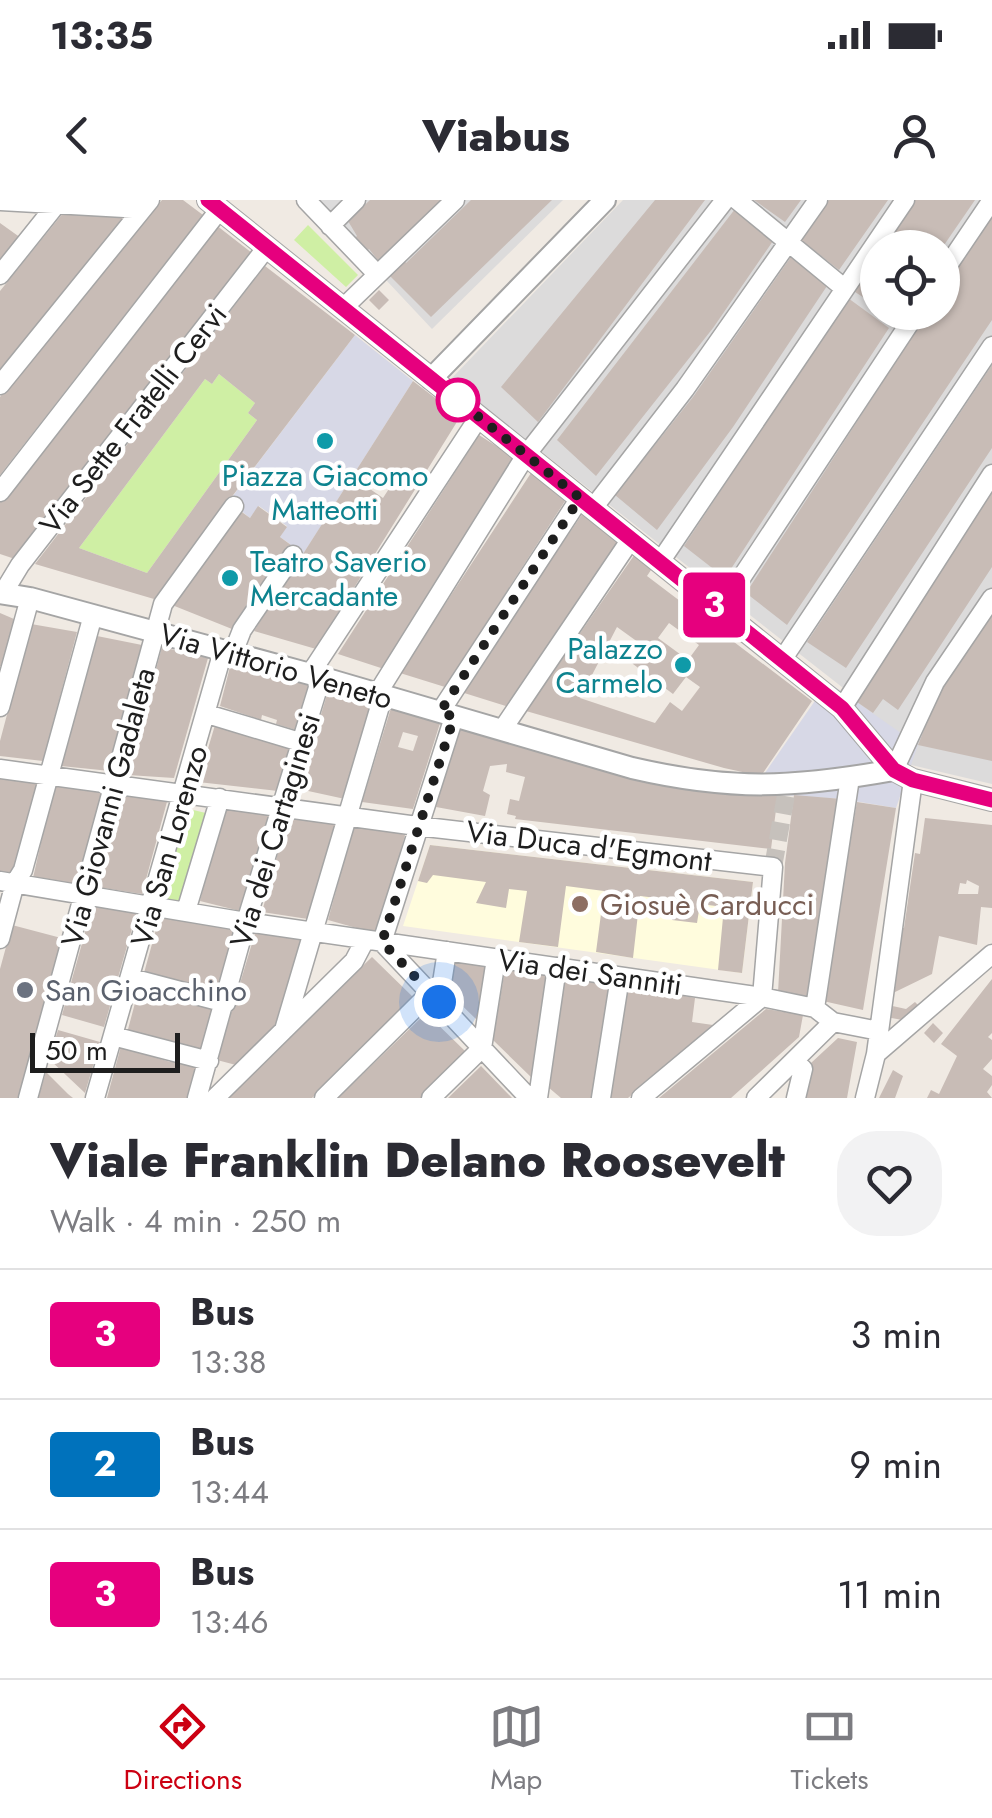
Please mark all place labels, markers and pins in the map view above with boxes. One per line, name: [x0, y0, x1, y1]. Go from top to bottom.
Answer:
unlabelled marker: [437, 379, 479, 421]
marker: Piazza Giacomo Matteotti: [314, 430, 336, 452]
place label: Piazza Giacomo Matteotti: [222, 454, 428, 531]
place label: Teatro Saverio Mercadante: [250, 540, 427, 617]
marker: Teatro Saverio Mercadante: [219, 567, 241, 589]
place label: Palazzo Carmelo: [556, 627, 663, 704]
marker: Palazzo Carmelo: [672, 654, 694, 676]
place label: Giosuè Carducci: [600, 883, 814, 926]
marker: Giosuè Carducci: [569, 893, 591, 915]
place label: San Gioacchino: [45, 969, 247, 1012]
marker: San Gioacchino: [14, 979, 36, 1001]

